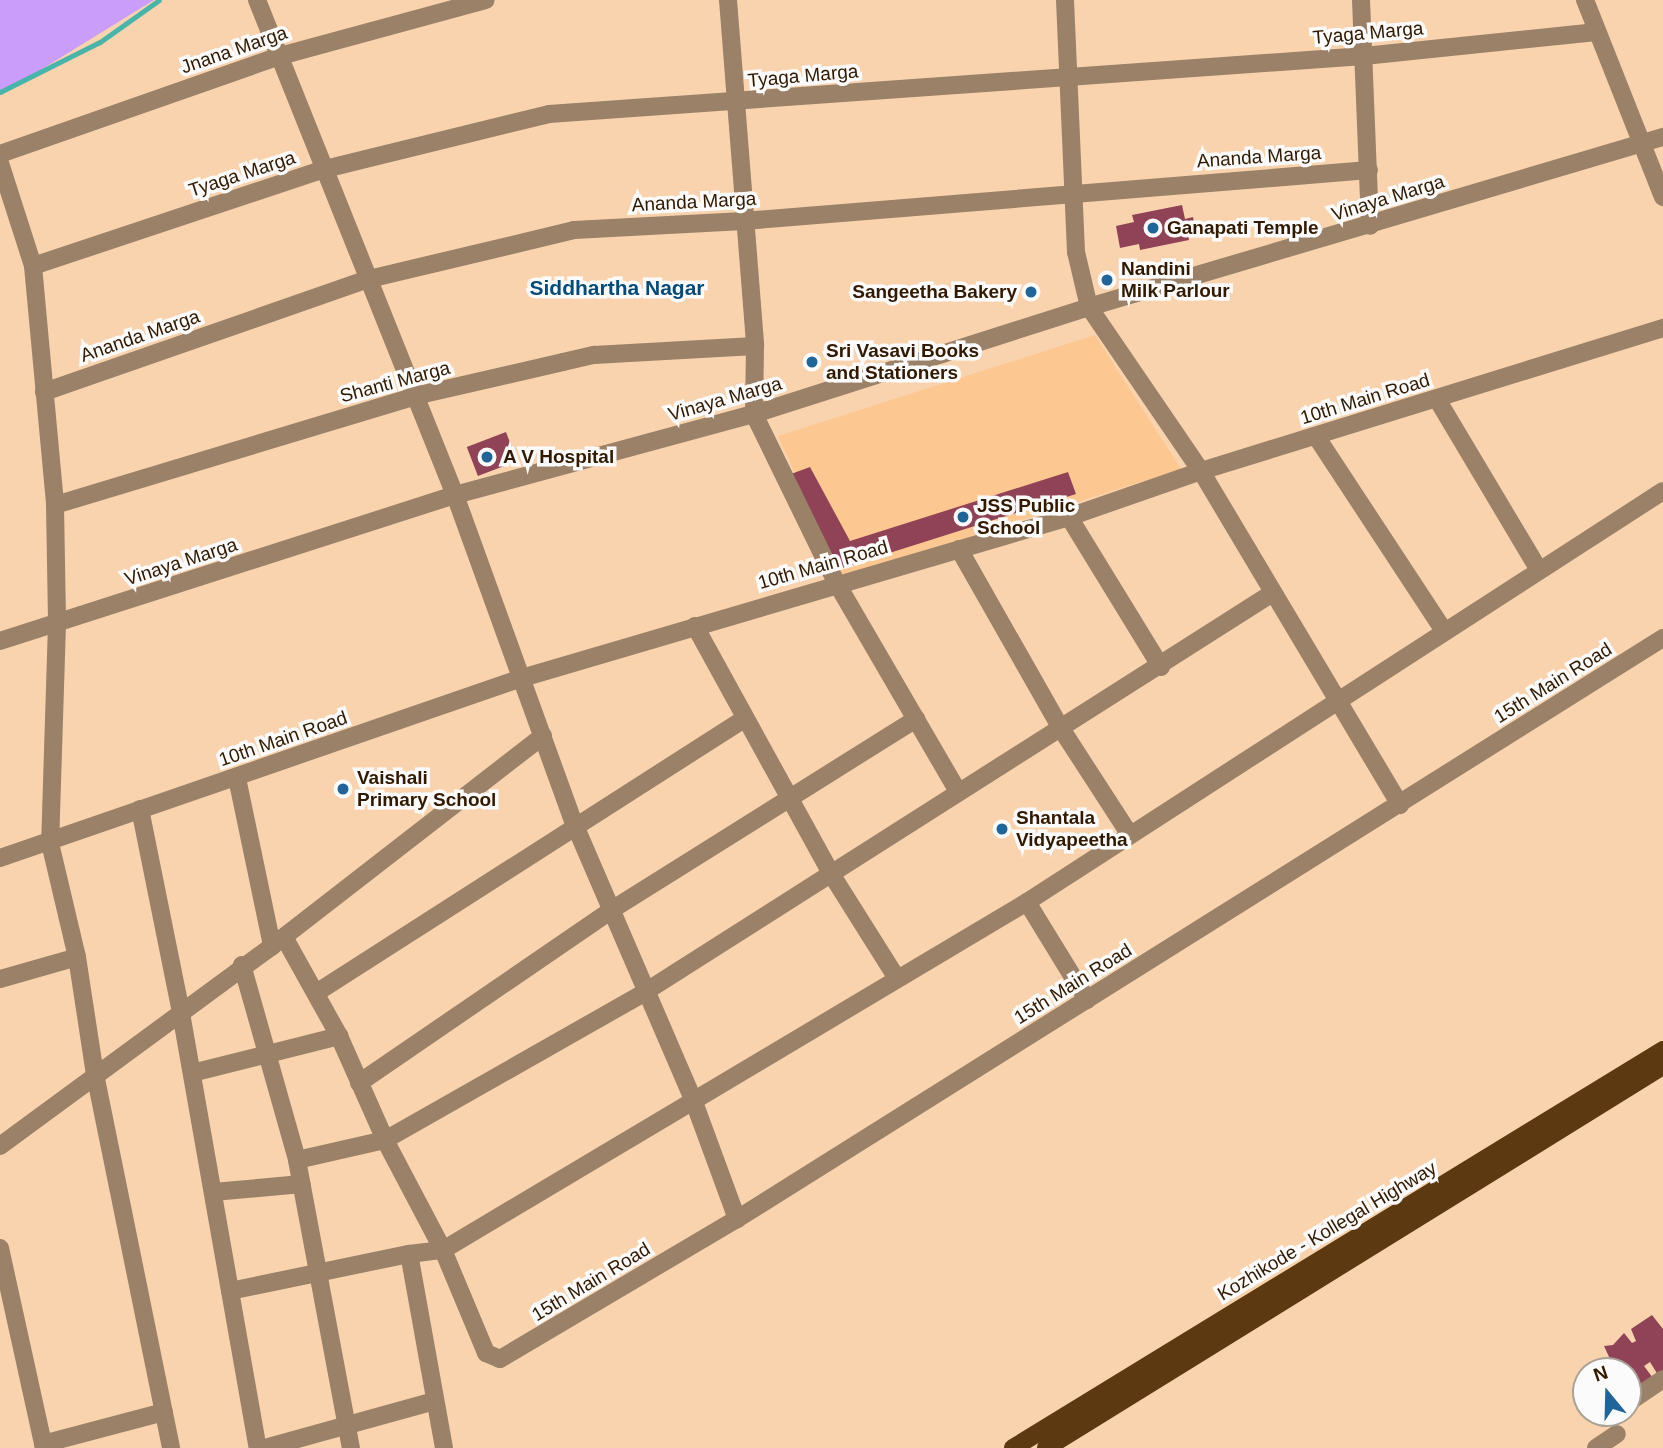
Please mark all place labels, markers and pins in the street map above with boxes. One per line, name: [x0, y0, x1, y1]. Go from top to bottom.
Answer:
place label: Ganapati Temple: [1167, 217, 1319, 239]
marker: Ganapati Temple: [1145, 220, 1161, 236]
place label: Nandini Milk Parlour: [1121, 258, 1230, 302]
marker: Nandini Milk Parlour: [1099, 272, 1115, 288]
place label: Sangeetha Bakery: [852, 281, 1017, 303]
marker: Sangeetha Bakery: [1023, 284, 1039, 300]
place label: Sri Vasavi Books and Stationers: [826, 340, 979, 384]
marker: Sri Vasavi Books and Stationers: [804, 354, 820, 370]
place label: A V Hospital: [503, 446, 615, 468]
marker: A V Hospital: [477, 447, 497, 467]
place label: JSS Public School: [977, 495, 1075, 539]
marker: JSS Public School: [955, 509, 971, 525]
place label: Vaishali Primary School: [357, 767, 496, 811]
marker: Vaishali Primary School: [335, 781, 351, 797]
place label: Shantala Vidyapeetha: [1016, 807, 1128, 851]
marker: Shantala Vidyapeetha: [994, 821, 1010, 837]

